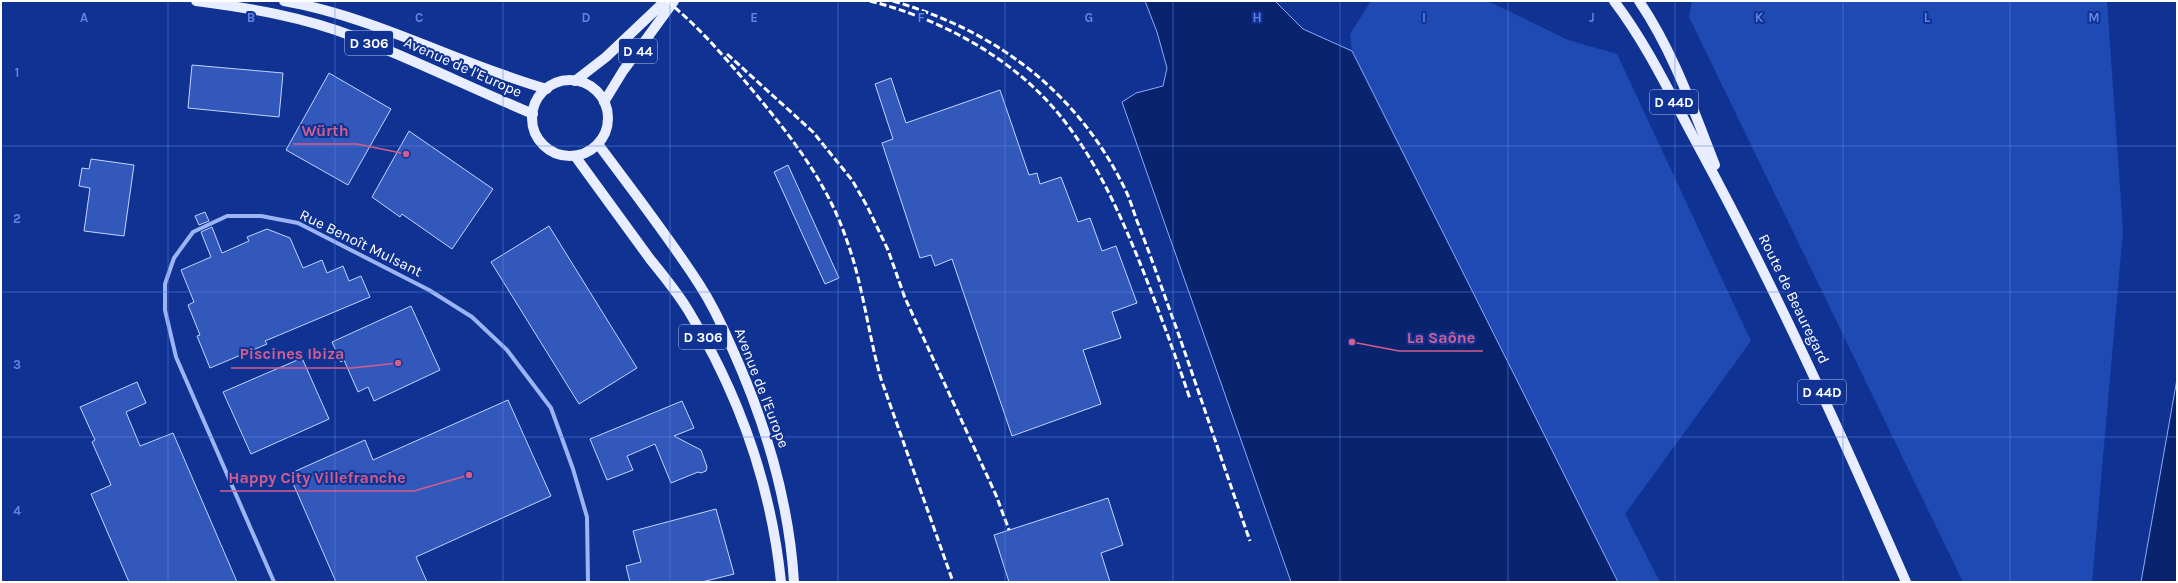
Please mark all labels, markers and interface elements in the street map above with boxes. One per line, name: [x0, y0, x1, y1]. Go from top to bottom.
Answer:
text: A: [80, 10, 88, 25]
text: B: [247, 10, 255, 25]
text: C: [415, 10, 423, 25]
text: D: [582, 10, 591, 25]
text: E: [750, 10, 758, 25]
text: F: [917, 10, 925, 25]
text: G: [1085, 10, 1093, 25]
text: H: [1252, 10, 1262, 25]
text: I: [1422, 10, 1426, 25]
text: J: [1589, 10, 1595, 25]
text: K: [1755, 10, 1764, 25]
text: L: [1924, 10, 1931, 25]
text: M: [2088, 10, 2100, 25]
road number: D 306: [345, 31, 393, 55]
street label: Avenue de l'Europe: [401, 33, 525, 101]
road number: D 44: [619, 39, 657, 63]
text: 1: [15, 65, 19, 80]
road number: D 44D: [1650, 90, 1698, 114]
callout: Würth: [293, 116, 357, 144]
text: Würth: [301, 121, 349, 140]
street label: Rue Benoît Mulsant: [297, 205, 426, 281]
text: 2: [13, 211, 21, 226]
street label: Route de Beauregard: [1755, 231, 1833, 367]
callout: La Saône: [1399, 323, 1483, 351]
road number: D 306: [679, 325, 727, 349]
street label: Avenue de l'Europe: [731, 326, 793, 450]
text: La Saône: [1407, 328, 1475, 347]
callout: Piscines Ibiza: [231, 340, 352, 368]
text: Piscines Ibiza: [240, 344, 344, 363]
text: 3: [13, 357, 21, 372]
road number: D 44D: [1798, 380, 1846, 404]
callout: Happy City Villefranche: [220, 463, 414, 491]
text: Happy City Villefranche: [228, 468, 406, 487]
text: 4: [13, 503, 21, 518]

